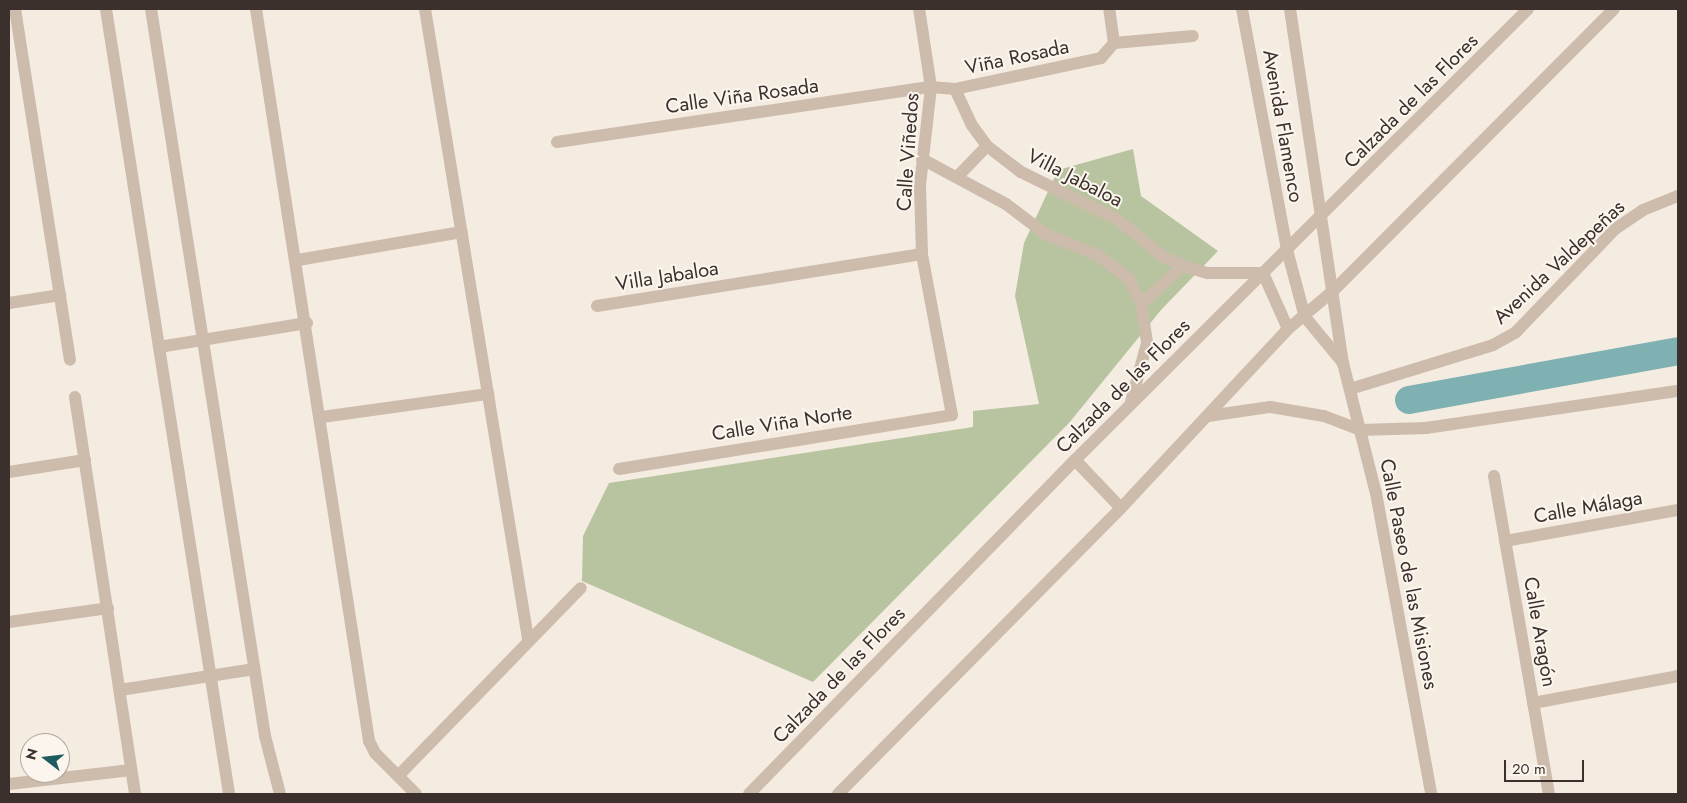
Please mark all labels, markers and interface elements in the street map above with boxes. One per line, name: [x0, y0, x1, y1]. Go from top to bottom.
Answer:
street label: Calzada de las Flores: [1339, 29, 1483, 173]
street label: Viña Rosada: [963, 34, 1071, 80]
street label: Avenida Flamenco: [1258, 48, 1308, 204]
street label: Calle Viña Rosada: [664, 73, 820, 119]
street label: Calle Viñedos: [892, 92, 924, 212]
street label: Villa Jabaloa: [1023, 144, 1127, 212]
street label: Avenida Valdepeñas: [1488, 195, 1630, 329]
street label: Villa Jabaloa: [614, 256, 720, 296]
street label: Calzada de las Flores: [1051, 314, 1195, 458]
street label: Calle Viña Norte: [710, 400, 854, 446]
street label: Calle Paseo de las Misiones: [1375, 457, 1443, 691]
street label: Calle Málaga: [1532, 486, 1644, 528]
street label: Calle Aragón: [1519, 575, 1561, 689]
street label: Calzada de las Flores: [768, 602, 910, 748]
north arrow: [20, 733, 70, 783]
text: N: [20, 746, 43, 762]
scale bar: [1507, 750, 1587, 782]
text: 20 m: [1512, 758, 1546, 780]

